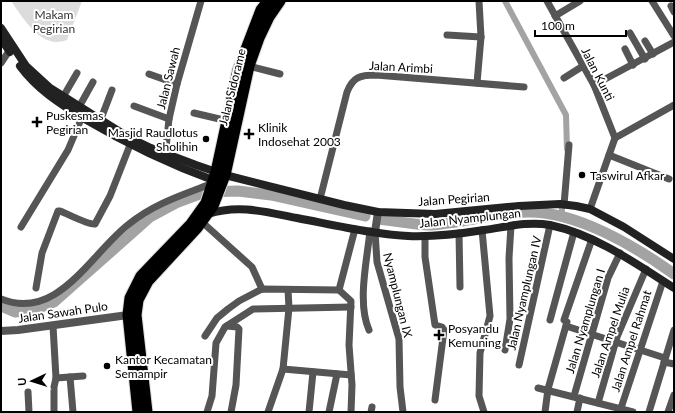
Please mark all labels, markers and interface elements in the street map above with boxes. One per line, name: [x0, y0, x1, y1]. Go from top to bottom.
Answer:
park label: Makam Pegirian: [33, 7, 75, 36]
scale bar: [535, 12, 626, 38]
text: 100 m: [541, 18, 575, 33]
street label: Jalan Sawah: [153, 45, 183, 111]
street label: Jalan Kunti: [578, 45, 618, 103]
street label: Jalan Sidorame: [215, 47, 249, 127]
street label: Jalan Arimbi: [369, 58, 433, 76]
place label: Puskesmas Pegirian: [46, 108, 103, 137]
marker: Puskesmas Pegirian: [31, 116, 43, 128]
place label: Klinik Indosehat 2003: [258, 120, 341, 149]
place label: Masjid Raudlotus Sholihin: [108, 125, 198, 154]
marker: Klinik Indosehat 2003: [243, 128, 255, 140]
marker: Masjid Raudlotus Sholihin: [201, 134, 211, 144]
place label: Taswirul Afkar: [590, 168, 665, 183]
marker: Taswirul Afkar: [577, 170, 587, 180]
street label: Jalan Pegirian: [418, 189, 490, 209]
street label: Jalan Nyamplungan: [418, 205, 522, 231]
street label: Jalan Nyamplungan IV: [504, 234, 545, 352]
street label: Nyamplungan IX: [380, 251, 416, 339]
street label: Jalan Nyamplungan I: [562, 267, 608, 375]
street label: Jalan Ampel Mulia: [587, 284, 633, 379]
street label: Jalan Ampel Rahmat: [607, 288, 655, 394]
street label: Jalan Sawah Pulo: [17, 298, 109, 326]
place label: Posyandu Kemuning: [448, 321, 501, 350]
marker: Posyandu Kemuning: [433, 329, 445, 341]
place label: Kantor Kecamatan Semampir: [115, 352, 212, 381]
north arrow: [12, 361, 52, 401]
marker: Kantor Kecamatan Semampir: [102, 361, 112, 371]
text: U: [15, 377, 28, 386]

